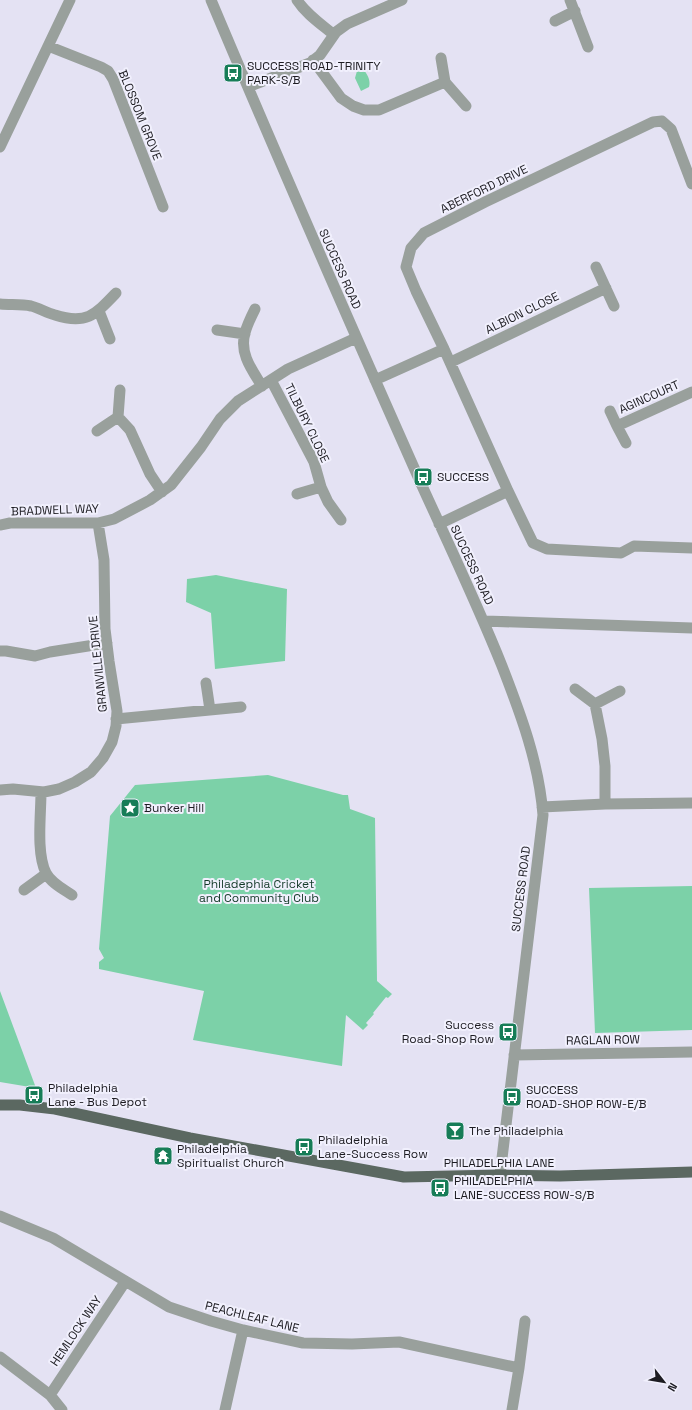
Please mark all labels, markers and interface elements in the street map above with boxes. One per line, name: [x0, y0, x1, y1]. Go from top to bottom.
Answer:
place label: SUCCESS ROAD-TRINITY PARK-S/B: [247, 58, 381, 88]
bus stop icon: SUCCESS ROAD-TRINITY PARK-S/B: [222, 62, 244, 84]
street label: BLOSSOM GROVE: [115, 67, 165, 163]
street label: ABERFORD DRIVE: [438, 161, 531, 217]
street label: SUCCESS ROAD: [315, 226, 365, 312]
street label: ALBION CLOSE: [482, 288, 562, 338]
street label: AGINCOURT: [616, 377, 682, 417]
street label: TILBURY CLOSE: [281, 381, 333, 465]
bus stop icon: SUCCESS: [412, 466, 434, 488]
place label: SUCCESS: [437, 469, 489, 485]
street label: BRADWELL WAY: [11, 500, 100, 520]
street label: SUCCESS ROAD: [447, 523, 498, 608]
street label: GRANVILLE DRIVE: [85, 615, 111, 713]
place icon: Bunker Hill: [119, 797, 141, 819]
place label: Bunker Hill: [144, 800, 204, 816]
street label: SUCCESS ROAD: [508, 845, 534, 933]
park label: Philadephia Cricket and Community Club: [199, 876, 319, 906]
place label: Success Road-Shop Row: [402, 1017, 494, 1047]
bus stop icon: Success Road-Shop Row: [497, 1021, 519, 1043]
street label: RAGLAN ROW: [566, 1031, 641, 1049]
place label: Philadelphia Lane - Bus Depot: [48, 1080, 147, 1110]
place label: SUCCESS ROAD-SHOP ROW-E/B: [526, 1082, 646, 1112]
bus stop icon: Philadelphia Lane - Bus Depot: [23, 1084, 45, 1106]
bus stop icon: SUCCESS ROAD-SHOP ROW-E/B: [501, 1086, 523, 1108]
bar icon: The Philadelphia: [444, 1120, 466, 1142]
place label: The Philadelphia: [469, 1123, 564, 1139]
place label: Philadelphia Lane-Success Row: [318, 1132, 428, 1162]
bus stop icon: Philadelphia Lane-Success Row: [293, 1136, 315, 1158]
place label: Philadelphia Spiritualist Church: [177, 1141, 284, 1171]
temple icon: Philadelphia Spiritualist Church: [152, 1145, 174, 1167]
street label: PHILADELPHIA LANE: [444, 1155, 555, 1171]
place label: PHILADELPHIA LANE-SUCCESS ROW-S/B: [454, 1173, 594, 1203]
bus stop icon: PHILADELPHIA LANE-SUCCESS ROW-S/B: [429, 1177, 451, 1199]
street label: HEMLOCK WAY: [47, 1292, 106, 1369]
street label: PEACHLEAF LANE: [203, 1298, 301, 1336]
north arrow: [644, 1362, 684, 1402]
text: N: [665, 1380, 680, 1394]

